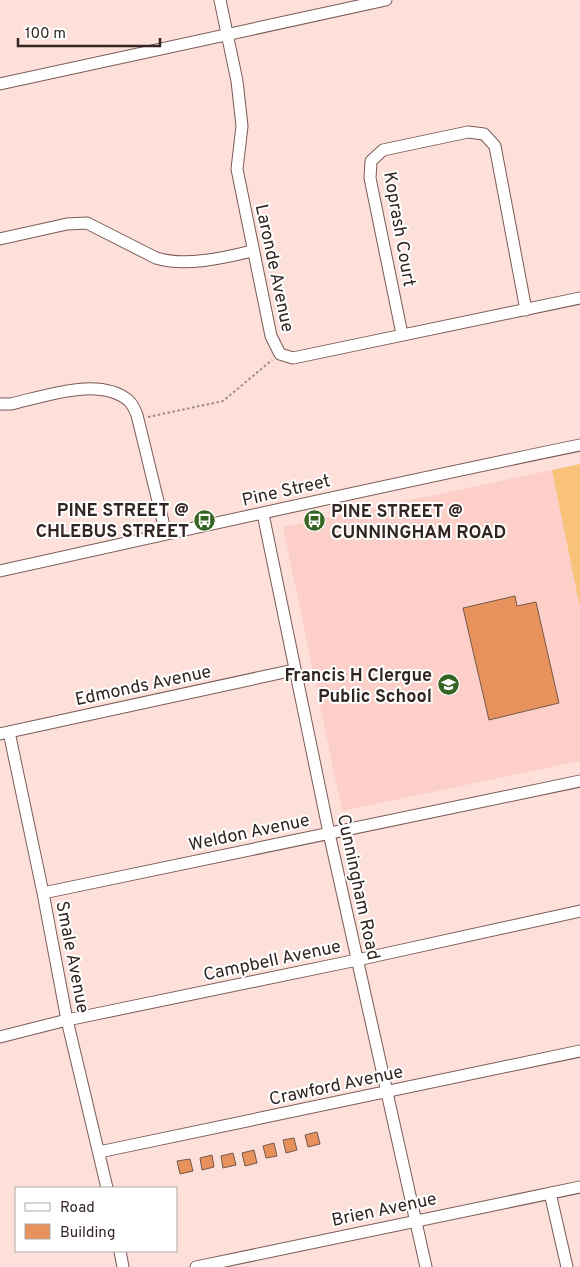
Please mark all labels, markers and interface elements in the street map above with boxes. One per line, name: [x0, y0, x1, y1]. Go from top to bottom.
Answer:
scale bar: [18, 15, 160, 47]
text: 100 m: [25, 25, 66, 44]
street label: Koprash Court: [377, 170, 420, 289]
street label: Laronde Avenue: [249, 202, 298, 334]
street label: Pine Street: [240, 470, 333, 513]
place label: PINE STREET @ CHLEBUS STREET: [36, 500, 189, 544]
place label: PINE STREET @ CUNNINGHAM ROAD: [331, 501, 506, 545]
bus stop icon: PINE STREET @ CHLEBUS STREET: [193, 508, 217, 532]
bus stop icon: PINE STREET @ CUNNINGHAM ROAD: [303, 509, 327, 533]
street label: Edmonds Avenue: [73, 661, 213, 712]
place label: Francis H Clergue Public School: [284, 665, 432, 709]
school or university icon: Francis H Clergue Public School: [436, 673, 460, 697]
street label: Weldon Avenue: [187, 809, 312, 858]
street label: Cunningham Road: [331, 812, 384, 962]
street label: Smale Avenue: [49, 899, 94, 1015]
street label: Campbell Avenue: [201, 936, 343, 987]
street label: Crawford Avenue: [267, 1061, 405, 1112]
legend: [15, 1187, 178, 1252]
street label: Brien Avenue: [330, 1188, 439, 1233]
text: Road: [60, 1199, 95, 1218]
text: Building: [60, 1224, 115, 1243]

